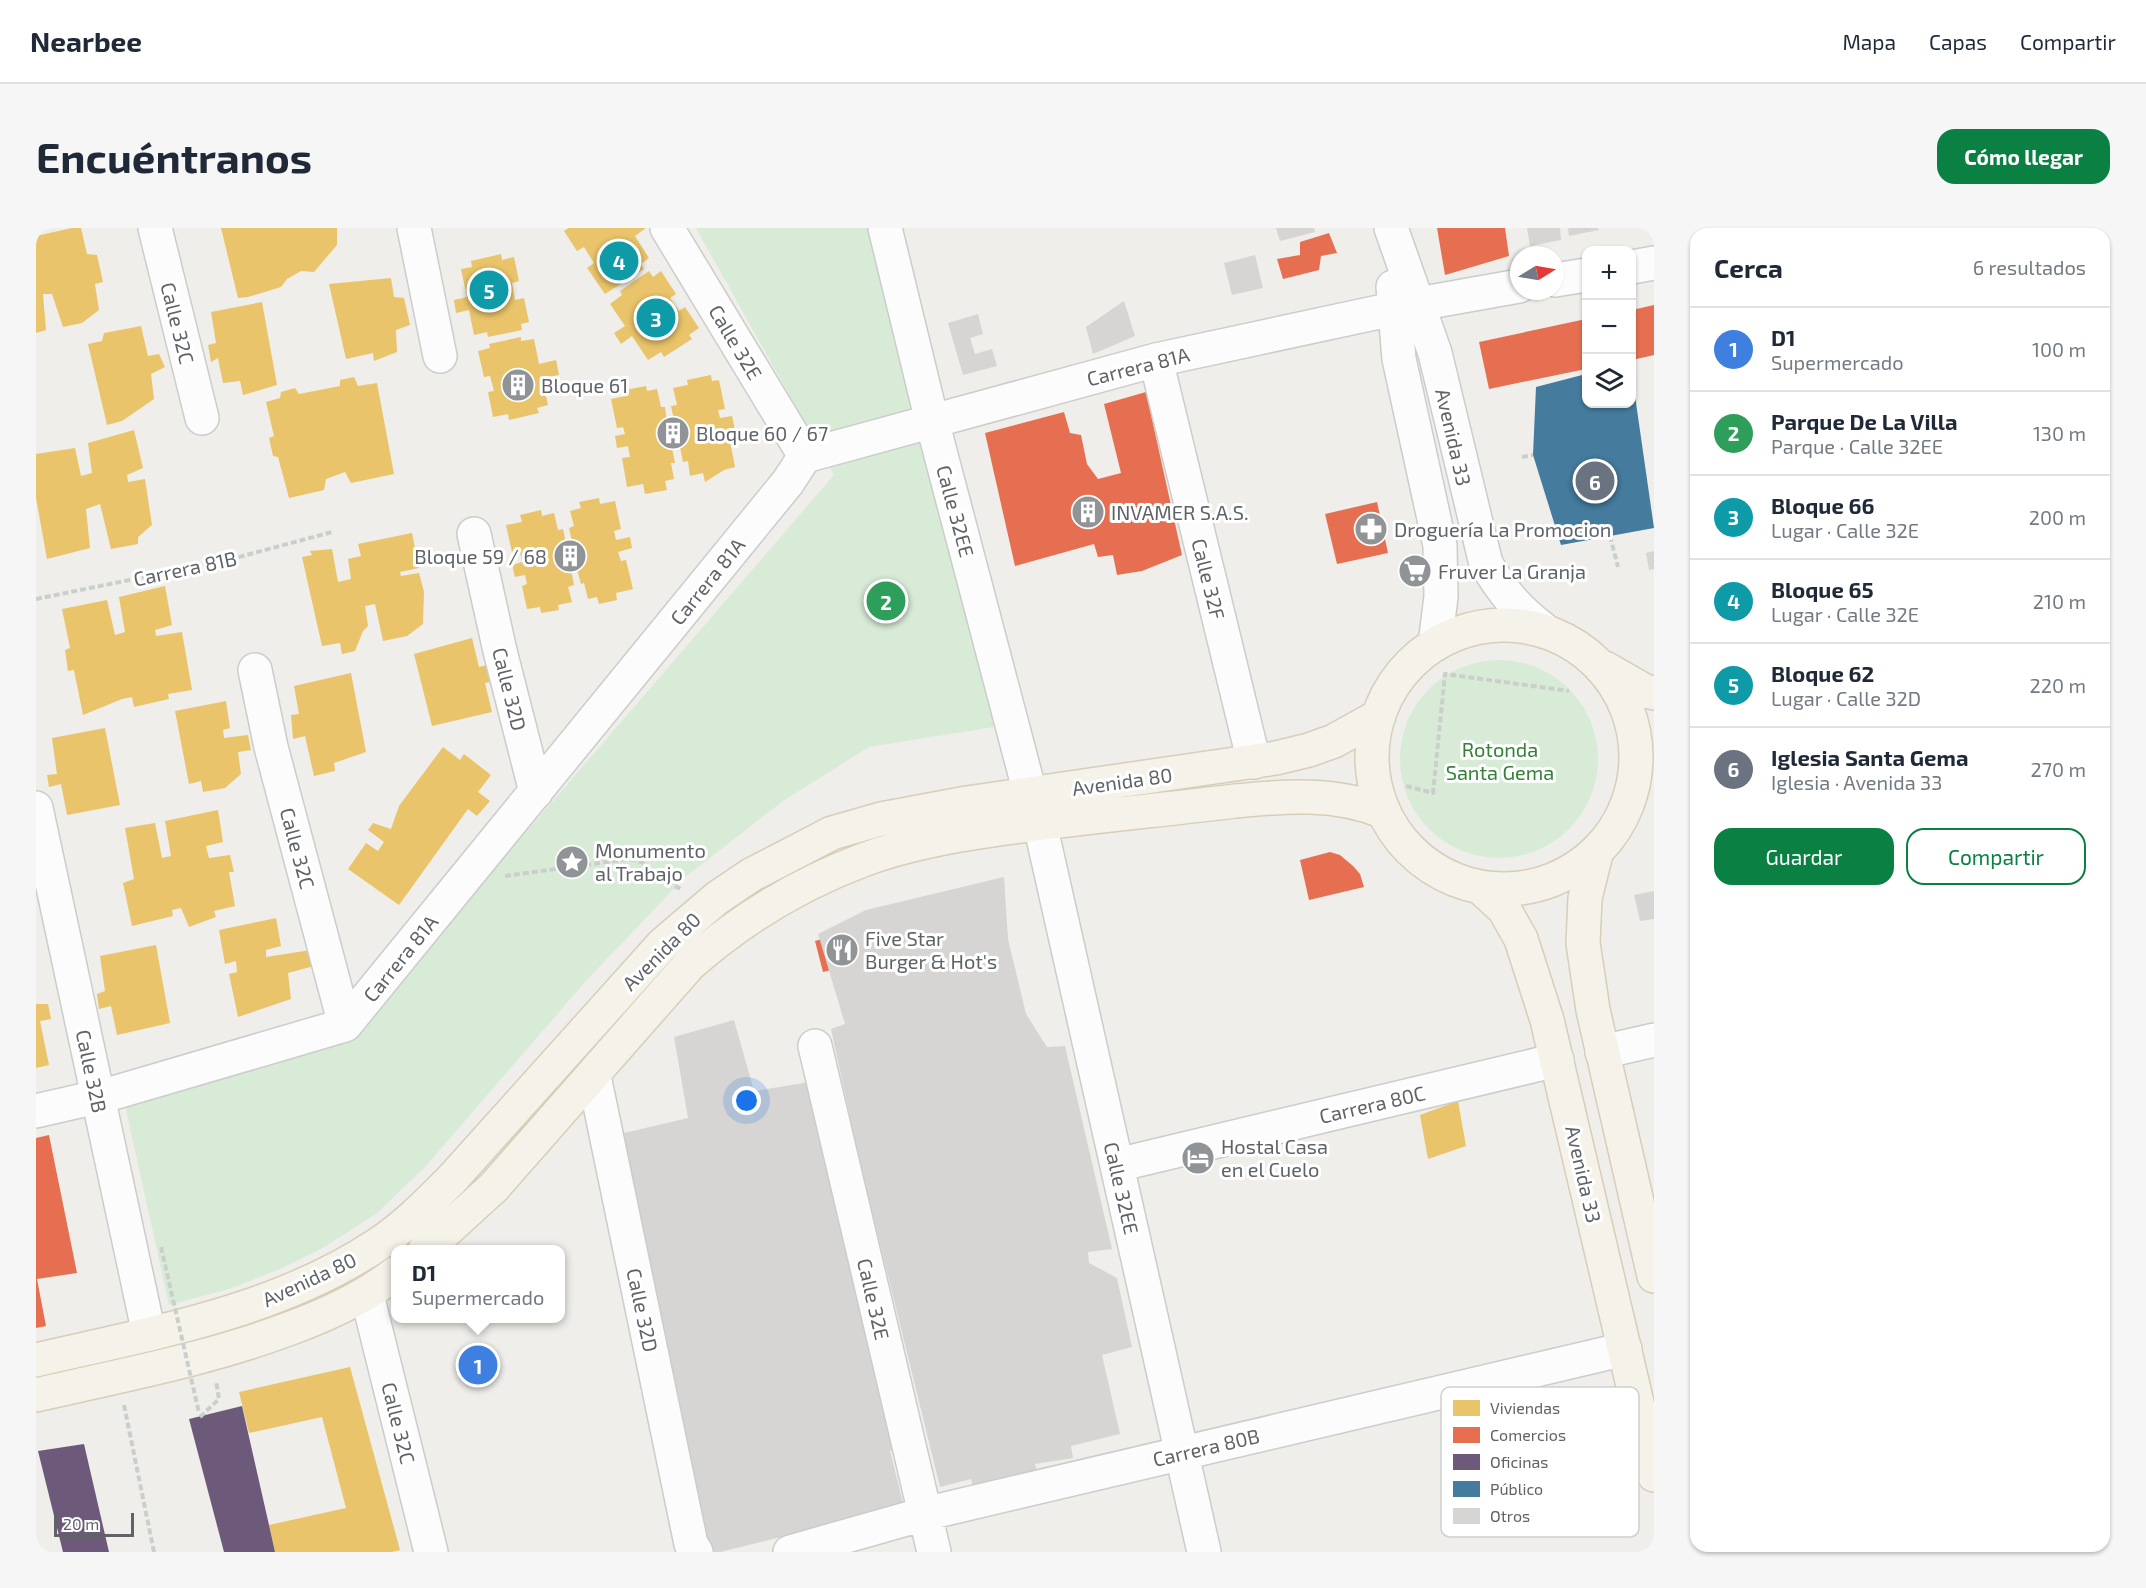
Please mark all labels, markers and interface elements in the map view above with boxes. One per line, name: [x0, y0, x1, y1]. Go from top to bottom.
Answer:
text: Nearbee: [30, 24, 142, 58]
text: Mapa: [1842, 29, 1896, 54]
text: Capas: [1929, 29, 1987, 54]
text: Compartir: [2020, 29, 2116, 54]
button: Cómo llegar: [1937, 129, 2110, 184]
text: Encuéntranos: [36, 131, 312, 181]
pin: 4: [600, 238, 638, 284]
north arrow: [1510, 246, 1564, 300]
map controls: [1582, 246, 1636, 408]
button: +: [1582, 246, 1636, 300]
text: Cerca: [1714, 252, 1783, 283]
text: 6 resultados: [1973, 255, 2086, 279]
pin: 5: [470, 268, 508, 312]
street label: Calle 32C: [156, 280, 200, 366]
pin: 3: [636, 296, 676, 340]
street label: Calle 32E: [704, 300, 768, 384]
button: −: [1582, 300, 1636, 354]
text: D1: [1771, 324, 1796, 350]
text: 1: [1729, 337, 1738, 361]
text: 100 m: [2032, 337, 2086, 361]
street label: Carrera 81A: [1084, 342, 1192, 390]
text: Supermercado: [1771, 350, 1904, 374]
button: layers: [1582, 354, 1636, 408]
building icon: Bloque 61: [500, 367, 536, 403]
place label: Bloque 61: [541, 373, 628, 397]
street label: Avenida 33: [1431, 386, 1477, 488]
text: Parque De La Villa: [1771, 408, 1957, 434]
building icon: Bloque 60 / 67: [655, 415, 691, 451]
place label: Bloque 60 / 67: [696, 421, 828, 445]
text: 2: [1728, 421, 1739, 445]
text: 130 m: [2033, 421, 2086, 445]
text: Parque · Calle 32EE: [1771, 434, 1943, 458]
pin: 6: [1576, 458, 1614, 504]
street label: Calle 32EE: [932, 462, 980, 560]
text: Bloque 66: [1771, 492, 1875, 518]
building icon: INVAMER S.A.S.: [1070, 494, 1106, 530]
place label: INVAMER S.A.S.: [1111, 500, 1248, 524]
text: 3: [1728, 505, 1739, 529]
text: 200 m: [2029, 505, 2086, 529]
pharmacy icon: Droguería La Promocion: [1353, 511, 1389, 547]
place label: Droguería La Promocion: [1394, 517, 1611, 541]
text: Lugar · Calle 32E: [1771, 518, 1919, 542]
street label: Carrera 81A: [665, 532, 750, 629]
street label: Calle 32F: [1187, 536, 1231, 622]
building icon: Bloque 59 / 68: [552, 538, 588, 574]
place label: Bloque 59 / 68: [414, 544, 547, 568]
street label: Carrera 81B: [131, 545, 239, 591]
supermarket icon: Fruver La Granja: [1397, 553, 1433, 589]
place label: Fruver La Granja: [1438, 559, 1586, 583]
text: Bloque 65: [1771, 576, 1874, 602]
pin: 2: [866, 578, 906, 623]
text: 4: [1727, 589, 1740, 613]
text: 210 m: [2033, 589, 2086, 613]
text: Lugar · Calle 32E: [1771, 602, 1919, 626]
street label: Calle 32D: [488, 645, 532, 733]
text: Bloque 62: [1771, 660, 1874, 686]
text: 5: [1728, 673, 1739, 697]
text: 220 m: [2029, 673, 2086, 697]
text: Lugar · Calle 32D: [1771, 686, 1921, 710]
park label: Rotonda Santa Gema: [1446, 737, 1554, 784]
text: Iglesia Santa Gema: [1771, 744, 1968, 770]
text: 6: [1728, 757, 1739, 781]
text: 270 m: [2030, 757, 2086, 781]
street label: Avenida 80: [1070, 762, 1174, 800]
text: Iglesia · Avenida 33: [1771, 770, 1942, 794]
street label: Calle 32C: [276, 805, 320, 891]
button: Guardar: [1714, 828, 1894, 885]
button: Compartir: [1906, 828, 2086, 885]
place label: Monumento al Trabajo: [595, 838, 706, 885]
place icon: Monumento al Trabajo: [554, 844, 590, 880]
street label: Avenida 80: [617, 907, 705, 995]
street label: Carrera 81A: [358, 909, 443, 1006]
place label: Five Star Burger & Hot's: [865, 926, 997, 973]
restaurant icon: Five Star Burger & Hot's: [824, 932, 860, 968]
street label: Calle 32B: [72, 1027, 112, 1115]
street label: Carrera 80C: [1317, 1080, 1427, 1128]
your location: [732, 1086, 761, 1115]
street label: Avenida 33: [1561, 1123, 1607, 1225]
place label: Hostal Casa en el Cuelo: [1221, 1134, 1328, 1181]
street label: Calle 32EE: [1100, 1139, 1144, 1237]
hotel icon: Hostal Casa en el Cuelo: [1180, 1140, 1216, 1176]
popup: [391, 1245, 565, 1323]
street label: Avenida 80: [258, 1247, 360, 1311]
street label: Calle 32E: [853, 1256, 895, 1342]
text: D1: [412, 1259, 436, 1285]
street label: Calle 32D: [622, 1266, 664, 1354]
text: Supermercado: [412, 1285, 544, 1309]
pin: 1: [458, 1342, 498, 1388]
street label: Calle 32C: [377, 1380, 421, 1466]
legend: [1441, 1387, 1639, 1537]
text: Viviendas: [1490, 1398, 1560, 1417]
street label: Carrera 80B: [1150, 1423, 1262, 1471]
text: Comercios: [1490, 1425, 1566, 1444]
text: Oficinas: [1490, 1452, 1548, 1471]
text: Público: [1490, 1479, 1543, 1498]
text: Otros: [1490, 1506, 1530, 1525]
scale bar: [54, 1510, 134, 1538]
text: 20 m: [63, 1514, 99, 1533]

